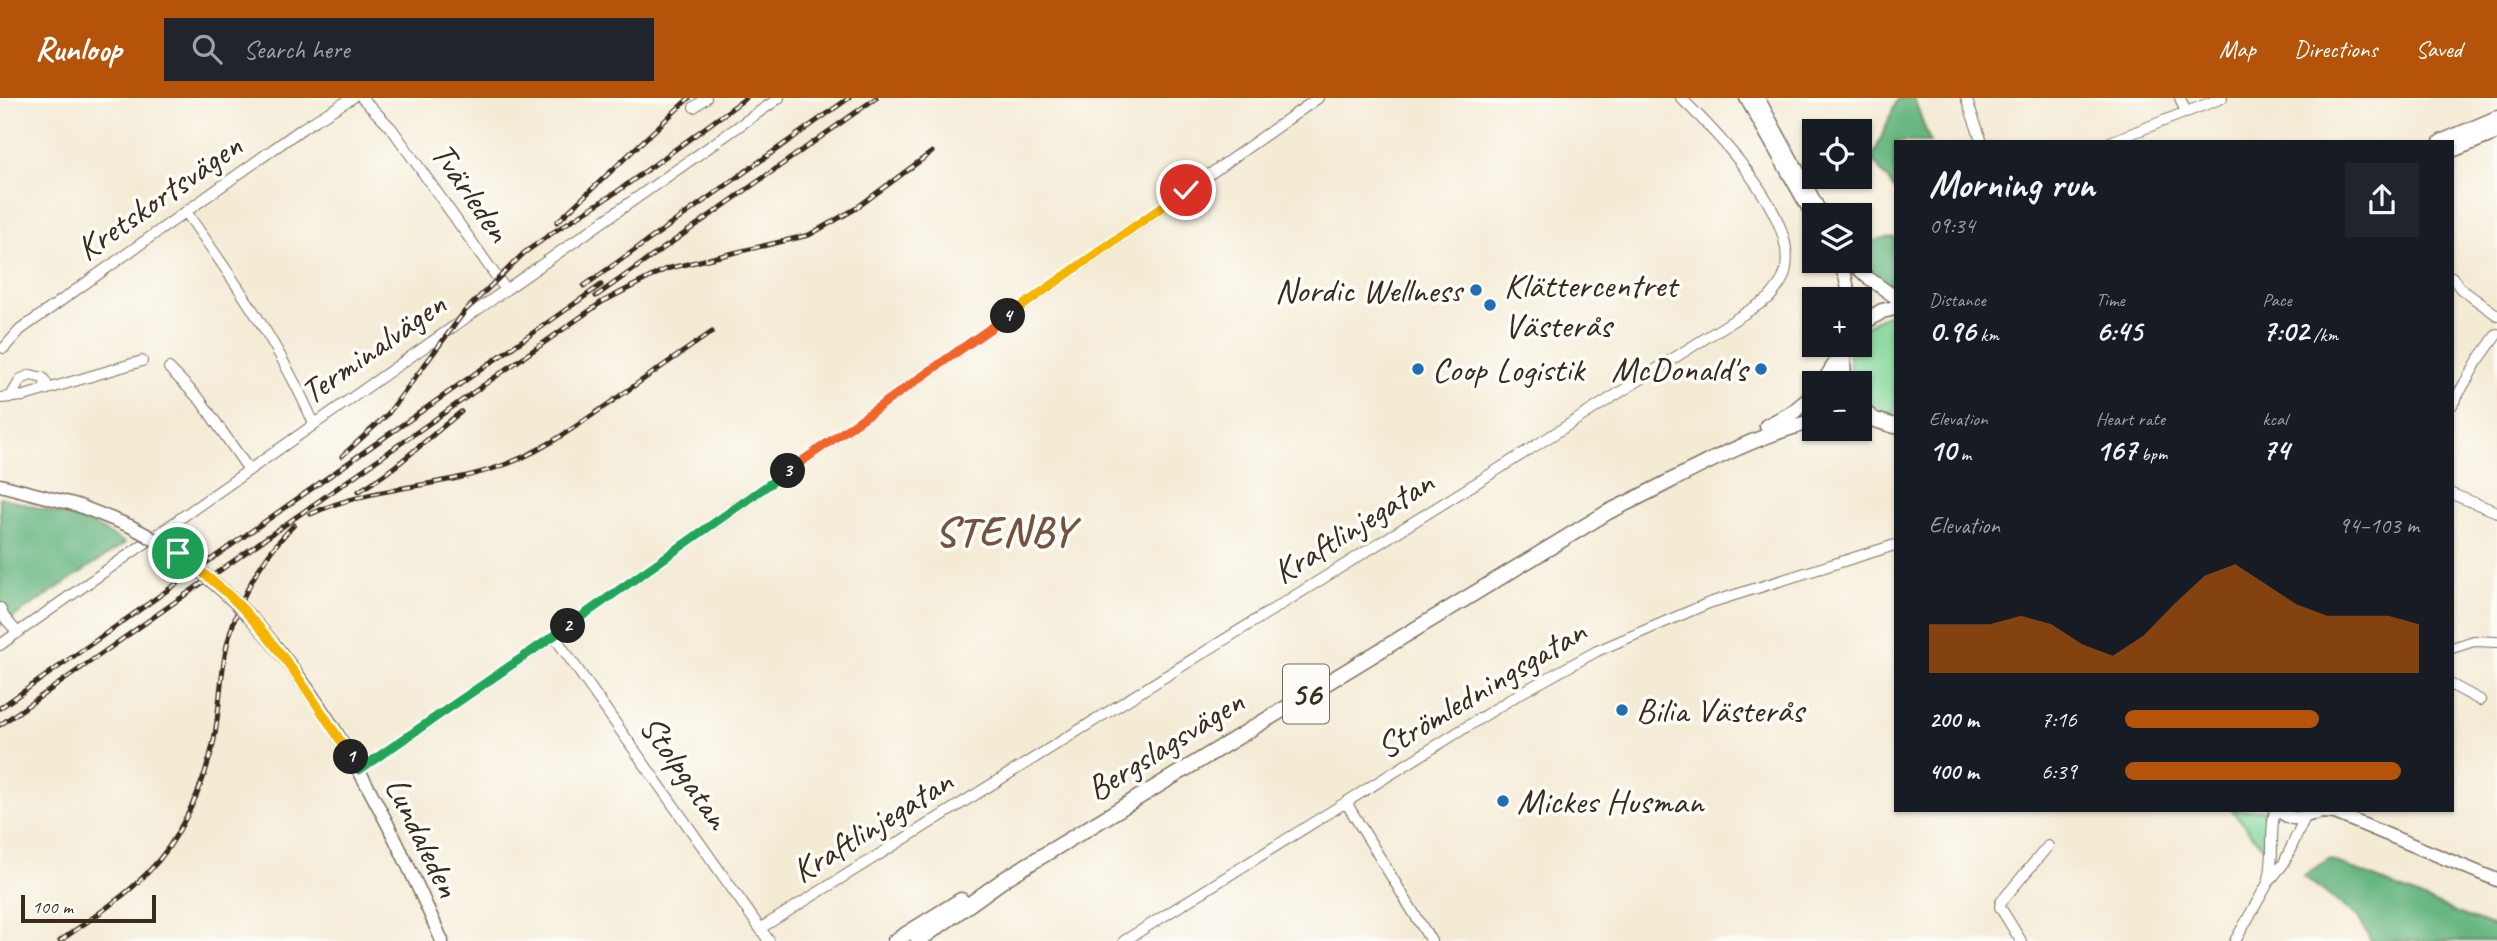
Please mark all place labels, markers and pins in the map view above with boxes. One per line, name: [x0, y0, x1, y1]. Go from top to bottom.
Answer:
pin: [1156, 160, 1216, 220]
place label: Klättercentret Västerås: [1504, 263, 1680, 348]
place label: Nordic Wellness: [1275, 268, 1465, 313]
marker: Nordic Wellness: [1468, 282, 1484, 298]
marker: Klättercentret Västerås: [1482, 297, 1498, 313]
pin: 4: [990, 298, 1026, 333]
place label: Coop Logistik: [1432, 347, 1586, 392]
place label: McDonald's: [1611, 347, 1750, 392]
marker: Coop Logistik: [1410, 361, 1426, 377]
marker: McDonald's: [1753, 361, 1769, 377]
pin: 3: [770, 454, 806, 488]
pin: [148, 523, 208, 583]
pin: 2: [550, 608, 586, 644]
place label: Bilia Västerås: [1636, 688, 1807, 733]
marker: Bilia Västerås: [1614, 702, 1630, 718]
pin: 1: [334, 740, 368, 774]
place label: Mickes Husman: [1517, 779, 1705, 824]
marker: Mickes Husman: [1495, 793, 1511, 809]

